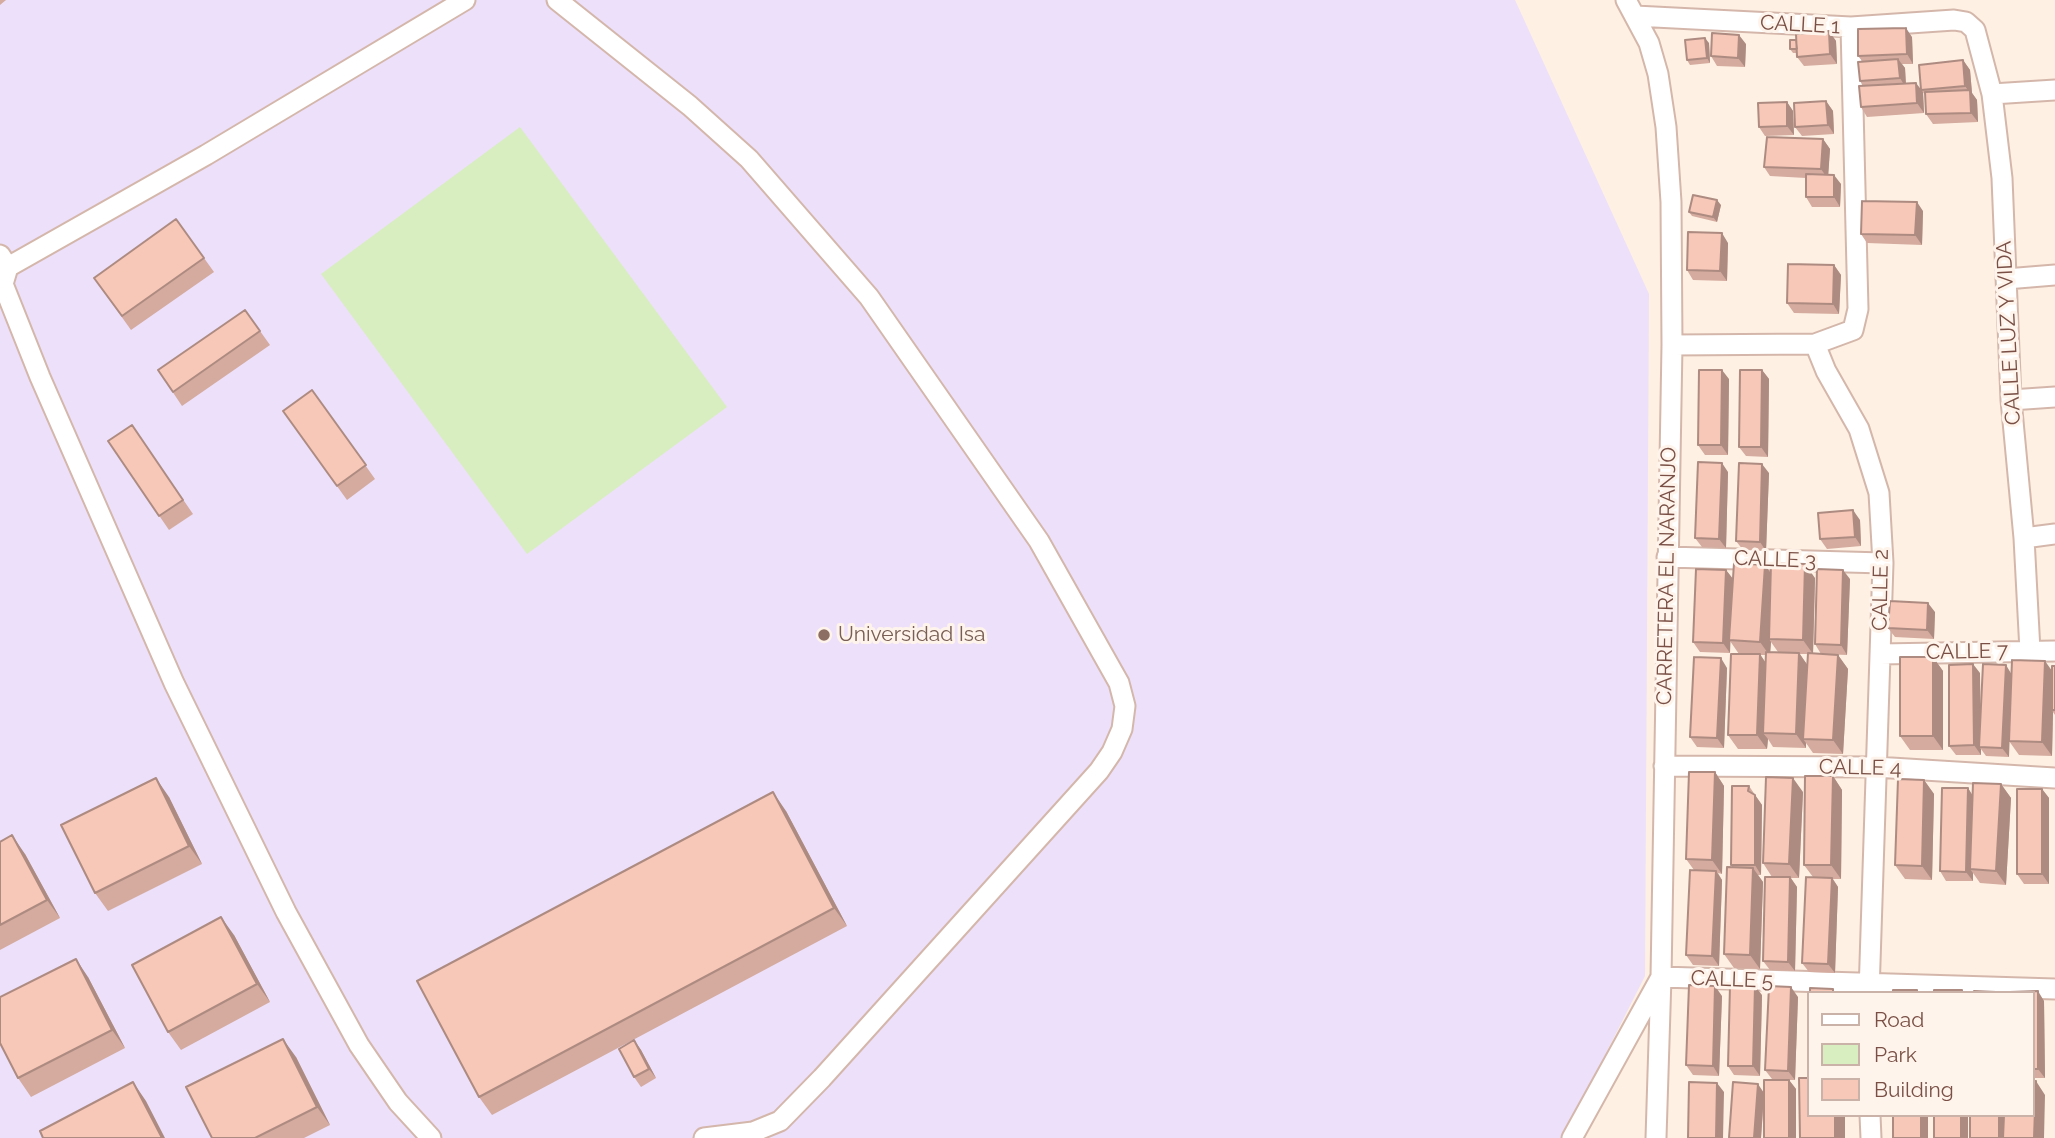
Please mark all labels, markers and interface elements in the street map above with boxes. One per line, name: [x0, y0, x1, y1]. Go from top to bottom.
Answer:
street label: CALLE 1: [1759, 10, 1841, 40]
street label: CALLE LUZ Y VIDA: [1992, 240, 2026, 426]
street label: CARRETERA EL NARANJO: [1652, 447, 1682, 705]
street label: CALLE 3: [1733, 546, 1817, 574]
street label: CALLE 2: [1868, 549, 1894, 631]
place label: Universidad Isa: [838, 622, 985, 648]
marker: Universidad Isa: [816, 627, 832, 643]
street label: CALLE 7: [1926, 639, 2008, 665]
street label: CALLE 4: [1819, 755, 1901, 781]
street label: CALLE 5: [1690, 966, 1774, 994]
legend: [1806, 991, 2034, 1117]
text: Road: [1874, 1007, 1924, 1032]
text: Park: [1874, 1042, 1917, 1067]
text: Building: [1874, 1077, 1954, 1102]

